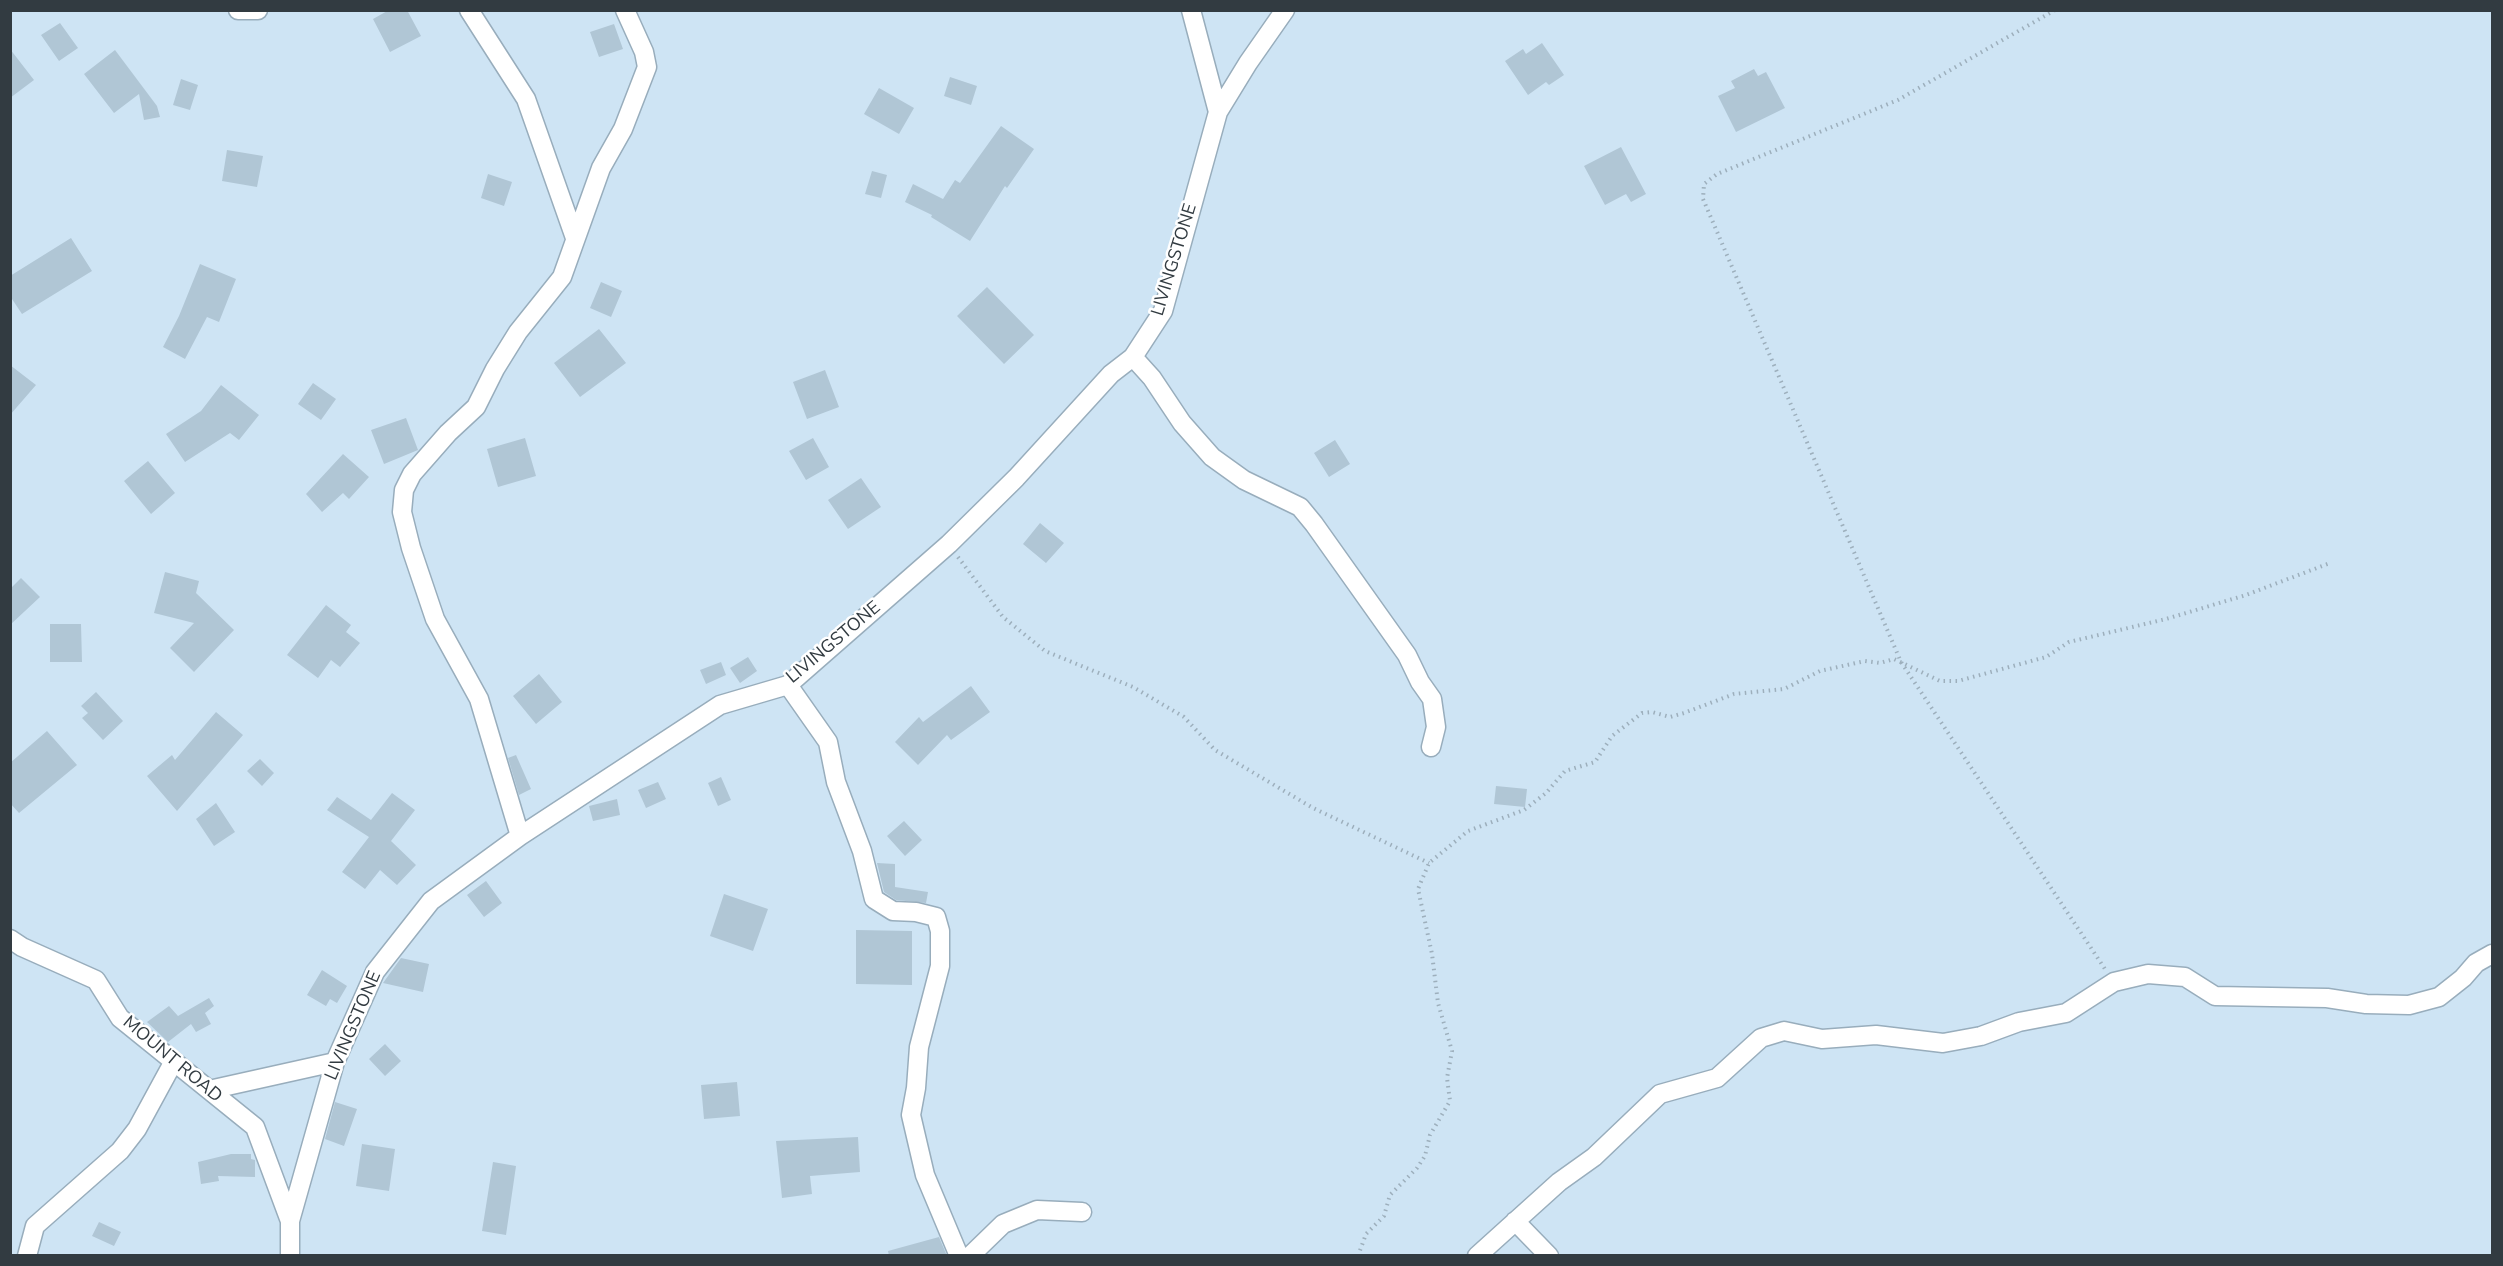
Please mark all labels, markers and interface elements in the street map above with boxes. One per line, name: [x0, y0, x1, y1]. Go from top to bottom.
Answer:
street label: LIVINGSTONE: [1148, 201, 1202, 319]
street label: LIVINGSTONE: [783, 597, 885, 689]
street label: LIVINGSTONE: [321, 968, 387, 1084]
street label: MOUNT ROAD: [118, 1012, 226, 1108]

